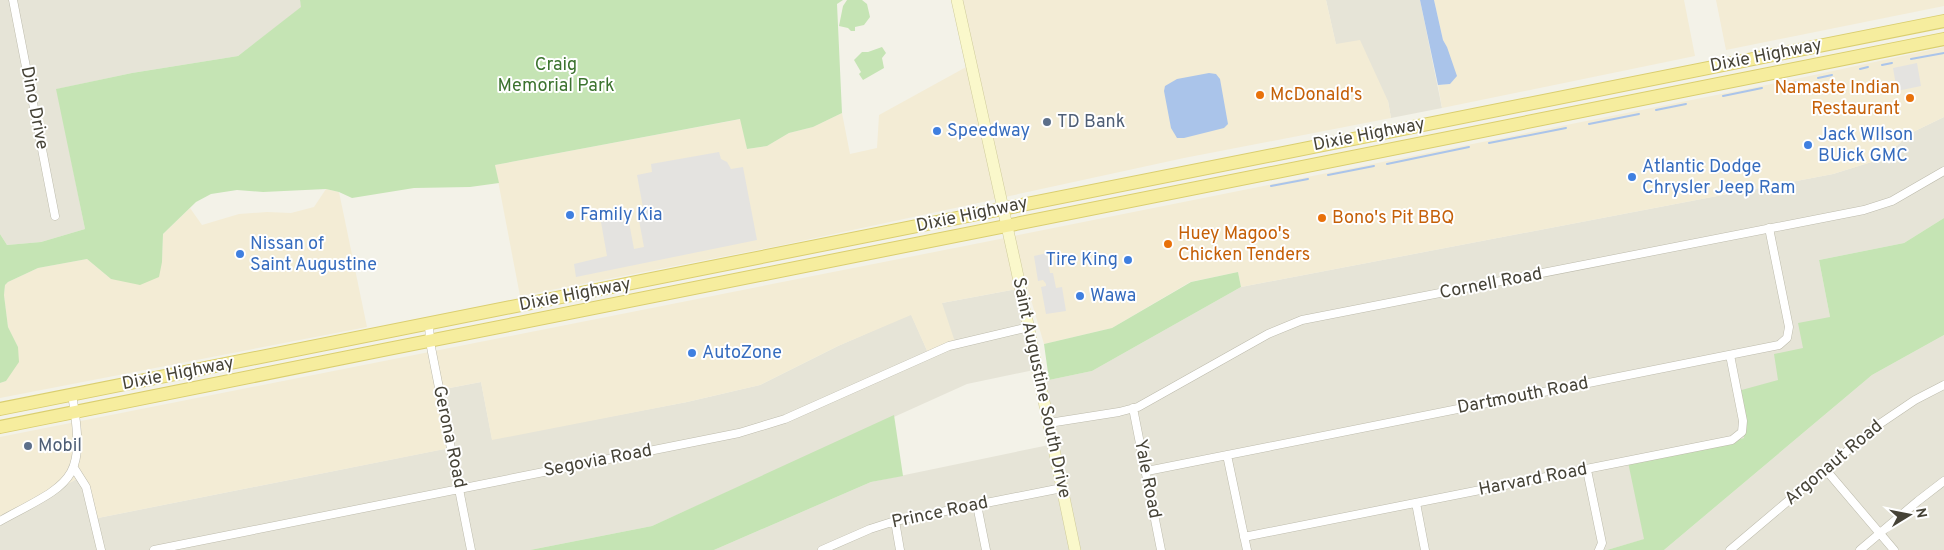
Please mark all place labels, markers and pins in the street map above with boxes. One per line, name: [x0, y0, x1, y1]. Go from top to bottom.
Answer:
place label: Namaste Indian Restaurant: [1774, 77, 1900, 121]
place label: McDonald's: [1270, 84, 1362, 107]
marker: McDonald's: [1254, 89, 1266, 101]
marker: Namaste Indian Restaurant: [1904, 92, 1916, 104]
place label: TD Bank: [1057, 111, 1125, 134]
marker: TD Bank: [1041, 116, 1053, 128]
place label: Speedway: [947, 120, 1030, 143]
place label: Jack WIlson BUick GMC: [1818, 124, 1913, 168]
marker: Speedway: [931, 125, 943, 137]
marker: Jack WIlson BUick GMC: [1802, 139, 1814, 151]
place label: Atlantic Dodge Chrysler Jeep Ram: [1642, 156, 1795, 200]
marker: Atlantic Dodge Chrysler Jeep Ram: [1626, 171, 1638, 183]
place label: Family Kia: [580, 204, 663, 227]
place label: Bono's Pit BBQ: [1332, 207, 1454, 230]
marker: Family Kia: [564, 209, 576, 221]
marker: Bono's Pit BBQ: [1316, 212, 1328, 224]
place label: Huey Magoo's Chicken Tenders: [1178, 223, 1310, 267]
place label: Nissan of Saint Augustine: [250, 233, 377, 277]
marker: Huey Magoo's Chicken Tenders: [1162, 238, 1174, 250]
marker: Nissan of Saint Augustine: [234, 248, 246, 260]
place label: Tire King: [1045, 249, 1118, 272]
marker: Tire King: [1122, 254, 1134, 266]
place label: Wawa: [1090, 285, 1136, 308]
marker: Wawa: [1074, 290, 1086, 302]
place label: AutoZone: [702, 342, 782, 365]
marker: AutoZone: [686, 347, 698, 359]
place label: Mobil: [38, 435, 82, 458]
marker: Mobil: [22, 440, 34, 452]

